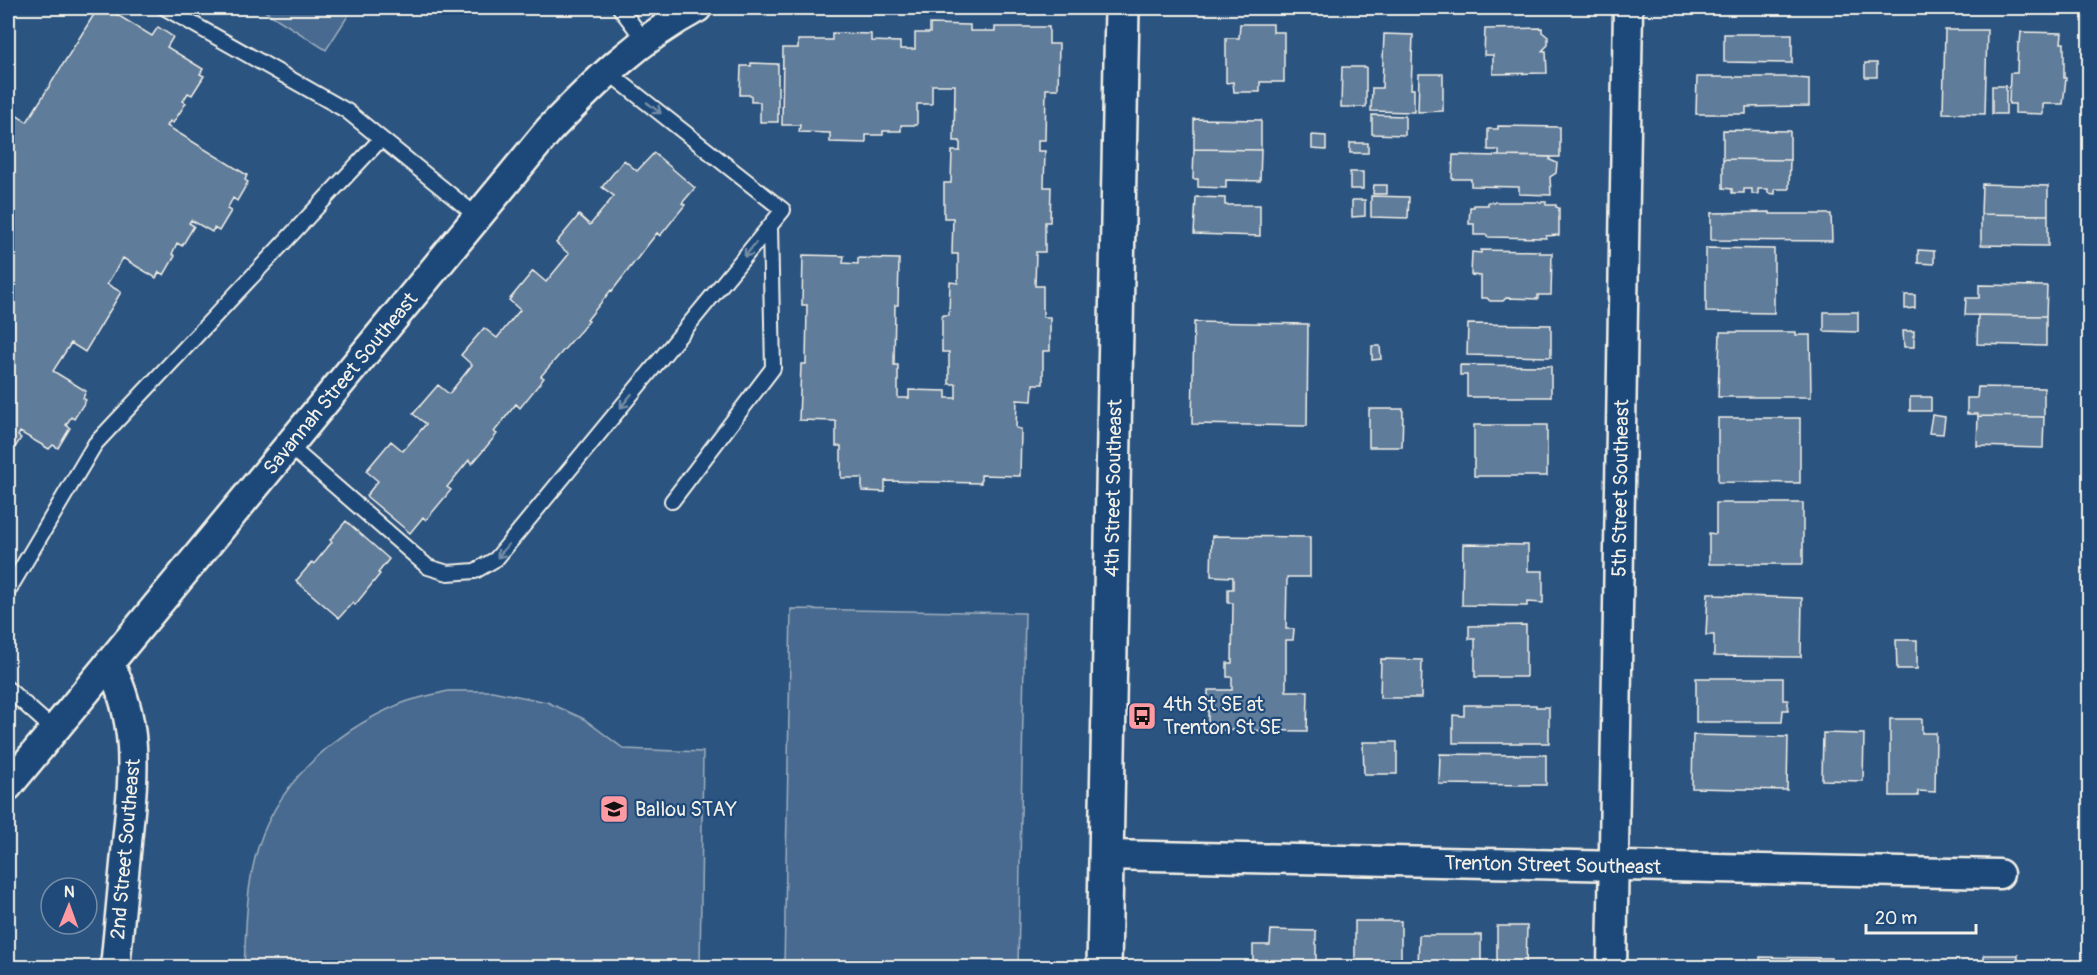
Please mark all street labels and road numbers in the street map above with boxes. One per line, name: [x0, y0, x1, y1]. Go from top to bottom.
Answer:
street label: Savannah Street Southeast: [258, 287, 424, 480]
street label: 4th Street Southeast: [1099, 398, 1128, 577]
street label: 5th Street Southeast: [1607, 398, 1634, 577]
street label: 2nd Street Southeast: [105, 757, 146, 940]
street label: Trenton Street Southeast: [1444, 850, 1663, 880]

